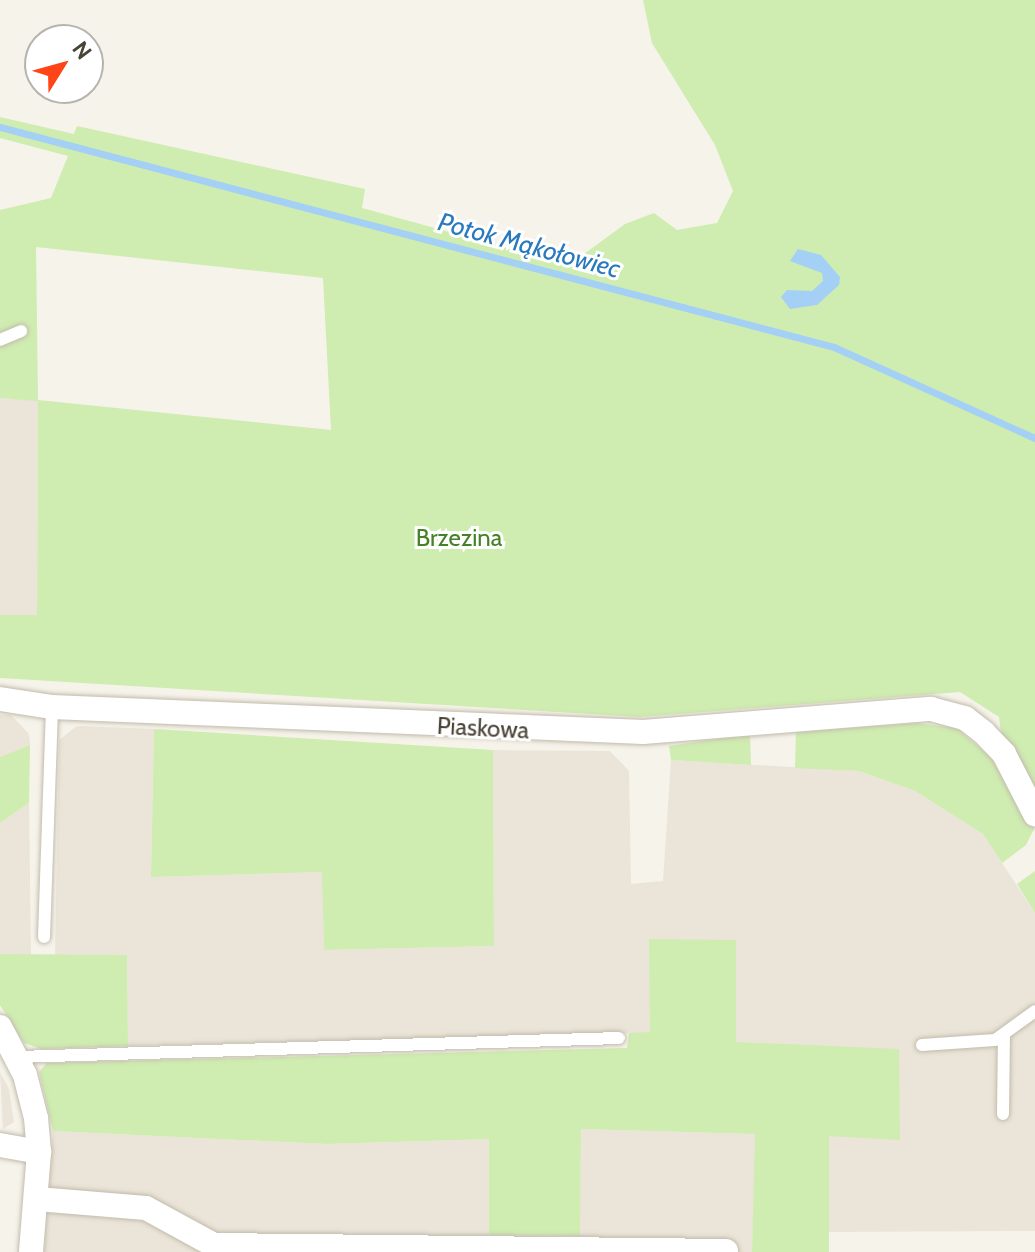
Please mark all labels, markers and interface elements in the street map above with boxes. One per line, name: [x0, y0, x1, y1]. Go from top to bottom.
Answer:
north arrow: [24, 24, 104, 104]
text: N: [67, 36, 97, 65]
water label: Potok Mąkołowiec: [435, 207, 623, 285]
park label: Brzezina: [416, 524, 502, 552]
street label: Piaskowa: [436, 711, 530, 745]

